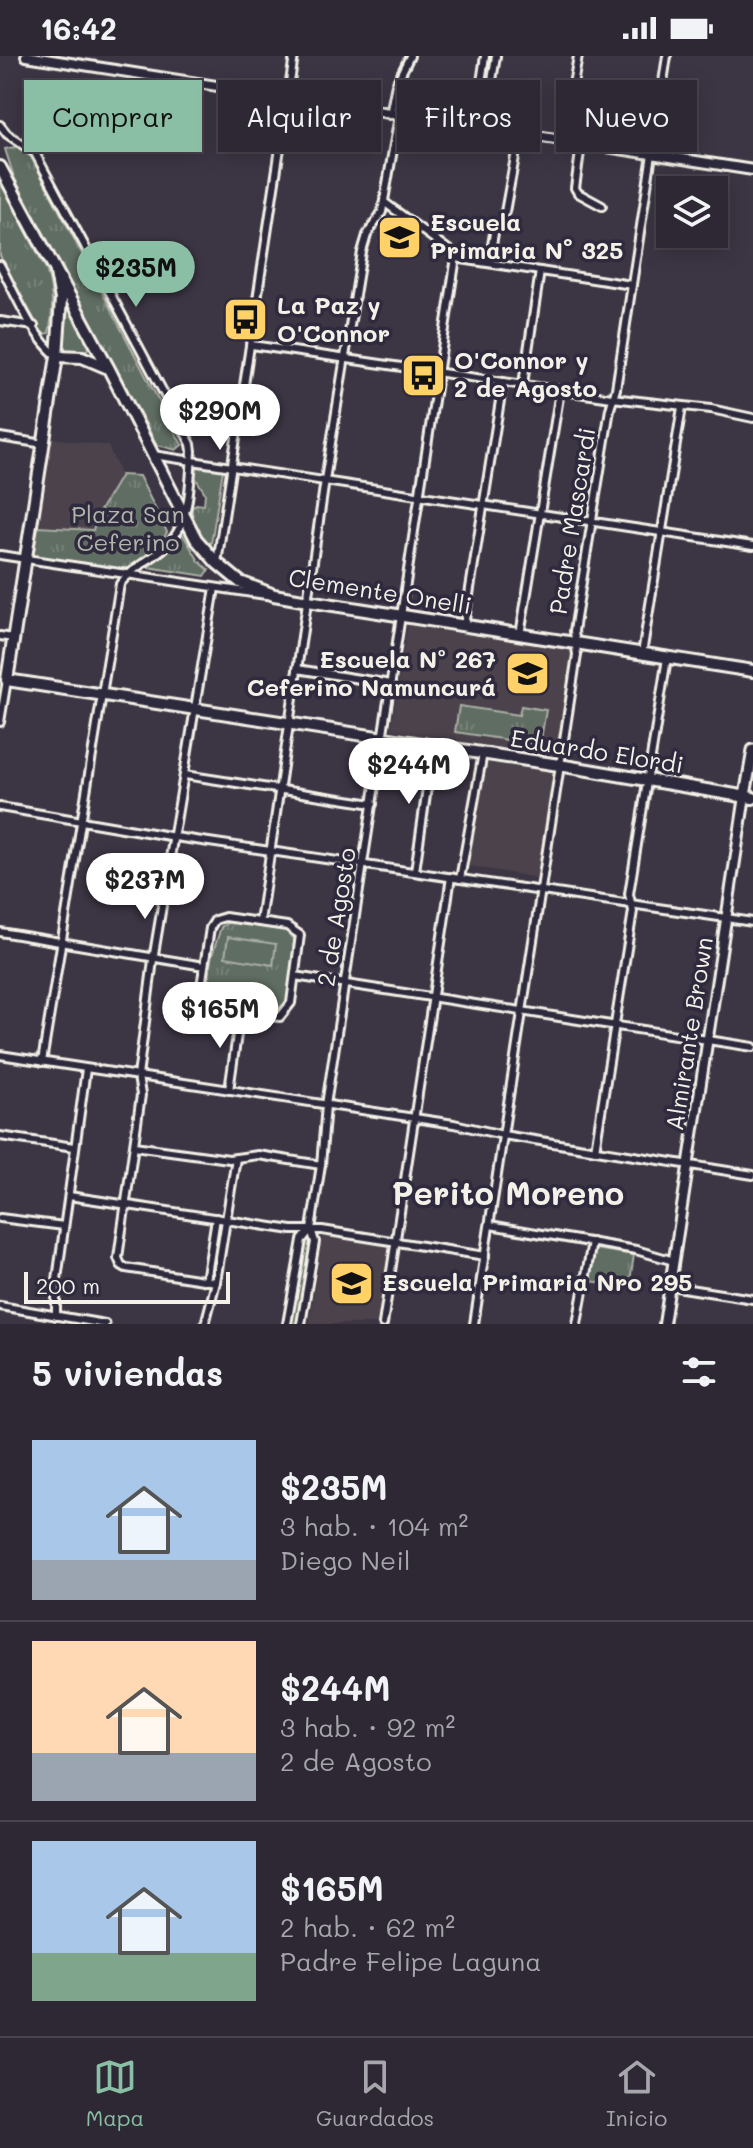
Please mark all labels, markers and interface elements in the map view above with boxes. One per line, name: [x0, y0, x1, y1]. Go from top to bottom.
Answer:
text: 16:42: [40, 8, 117, 48]
chip: Comprar: [24, 80, 202, 152]
chip: Alquilar: [218, 80, 381, 152]
chip: Filtros: [397, 80, 540, 152]
chip: Nuevo: [556, 80, 697, 152]
map controls: [656, 176, 728, 248]
button: layers: [656, 176, 728, 248]
place label: Escuela Primaria N° 325: [430, 206, 623, 265]
school or university icon: Escuela Primaria N° 325: [375, 213, 423, 261]
pin: $235M: [80, 241, 192, 309]
text: $235M: [95, 250, 177, 284]
place label: La Paz y O'Connor: [277, 289, 390, 348]
bus stop icon: La Paz y O'Connor: [222, 296, 270, 344]
place label: O'Connor y 2 de Agosto: [454, 344, 597, 403]
bus stop icon: O'Connor y 2 de Agosto: [399, 351, 447, 399]
pin: $290M: [164, 384, 276, 452]
text: $290M: [178, 393, 262, 427]
street label: Padre Mascardi: [541, 425, 602, 616]
park label: Plaza San Ceferino: [71, 498, 185, 557]
street label: Clemente Onelli: [286, 561, 474, 620]
place label: Escuela Nº 267 Ceferino Namuncurá: [247, 643, 496, 702]
school or university icon: Escuela Nº 267 Ceferino Namuncurá: [503, 650, 551, 698]
street label: Eduardo Elordi: [508, 722, 686, 780]
pin: $244M: [353, 738, 465, 806]
text: $244M: [367, 747, 451, 781]
street label: 2 de Agosto: [309, 845, 362, 988]
pin: $237M: [89, 853, 201, 921]
text: $237M: [104, 862, 186, 896]
street label: Almirante Brown: [658, 935, 719, 1133]
pin: $165M: [164, 982, 276, 1050]
text: $165M: [180, 991, 260, 1025]
district label: Perito Moreno: [392, 1171, 624, 1213]
school or university icon: Escuela Primaria Nro 295: [327, 1259, 375, 1307]
place label: Escuela Primaria Nro 295: [382, 1266, 692, 1297]
scale bar: [24, 1268, 230, 1304]
text: 200 m: [36, 1271, 100, 1300]
text: 5 viviendas: [32, 1350, 223, 1395]
icon: filters: [677, 1350, 721, 1394]
text: $235M: [280, 1464, 388, 1509]
icon: home: [96, 1472, 192, 1568]
text: 3 hab. · 104 m²: [280, 1509, 468, 1543]
text: Diego Neil: [280, 1543, 411, 1577]
text: $244M: [280, 1665, 391, 1710]
icon: home: [96, 1673, 192, 1769]
text: 3 hab. · 92 m²: [280, 1710, 455, 1744]
text: 2 de Agosto: [280, 1744, 432, 1778]
text: $165M: [280, 1865, 384, 1910]
icon: home: [96, 1873, 192, 1969]
text: 2 hab. · 62 m²: [280, 1910, 455, 1944]
text: Padre Felipe Laguna: [280, 1944, 541, 1978]
tab: Mapa: [86, 2055, 144, 2132]
tab: Guardados: [316, 2055, 434, 2132]
tab: Inicio: [606, 2055, 667, 2132]

